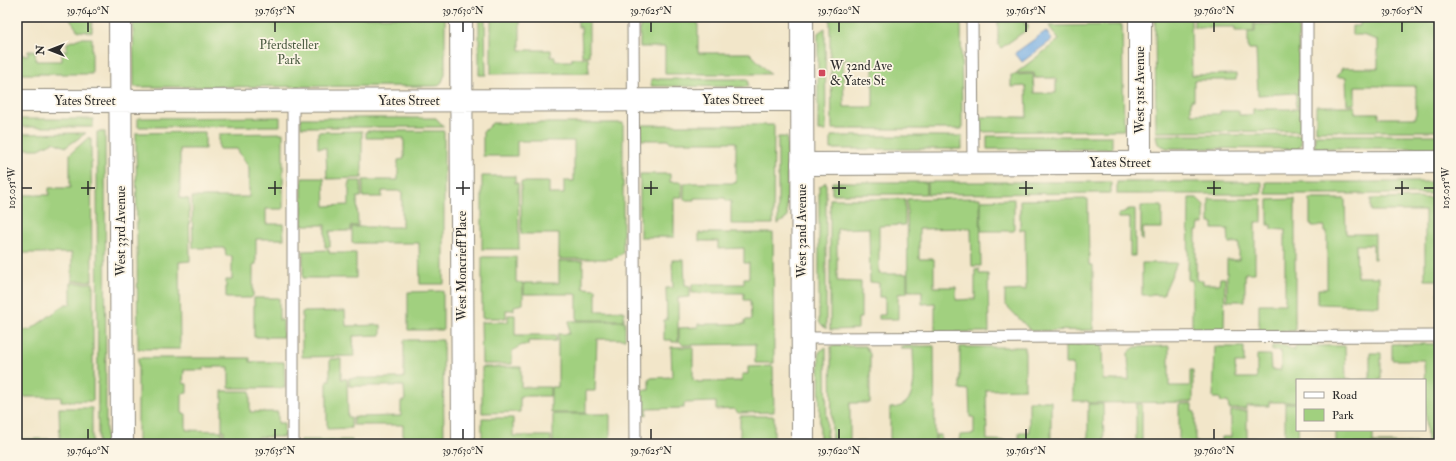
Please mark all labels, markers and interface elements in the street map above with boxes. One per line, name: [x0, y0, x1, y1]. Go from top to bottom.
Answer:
text: 39.7640°N: [66, 5, 110, 17]
text: 39.7635°N: [255, 5, 295, 17]
text: 39.7630°N: [442, 5, 484, 17]
text: 39.7625°N: [630, 5, 672, 17]
text: 39.7620°N: [818, 5, 860, 17]
text: 39.7615°N: [1006, 5, 1046, 17]
text: 39.7610°N: [1193, 5, 1235, 17]
text: 39.7605°N: [1381, 5, 1423, 17]
north arrow: [30, 30, 70, 70]
park label: Pferdsteller Park: [259, 37, 319, 68]
text: N: [34, 44, 47, 56]
street label: West 31st Avenue: [1132, 46, 1148, 135]
place label: W 32nd Ave & Yates St: [829, 58, 893, 89]
marker: W 32nd Ave & Yates St: [817, 68, 827, 78]
street label: Yates Street: [702, 92, 764, 108]
street label: Yates Street: [54, 93, 116, 109]
street label: Yates Street: [378, 93, 440, 109]
street label: Yates Street: [1089, 155, 1151, 171]
text: 105.051°W: [6, 166, 18, 209]
text: 105.051°W: [1440, 166, 1452, 209]
street label: West 32nd Avenue: [794, 183, 810, 279]
street label: West 33rd Avenue: [113, 185, 129, 277]
street label: West Moncrieff Place: [454, 210, 470, 322]
legend: [1296, 379, 1426, 431]
text: Road: [1332, 388, 1357, 403]
text: Park: [1332, 408, 1354, 423]
text: 39.7640°N: [66, 445, 110, 457]
text: 39.7635°N: [255, 445, 295, 457]
text: 39.7630°N: [442, 445, 484, 457]
text: 39.7625°N: [630, 445, 672, 457]
text: 39.7620°N: [818, 445, 860, 457]
text: 39.7615°N: [1006, 445, 1046, 457]
text: 39.7610°N: [1193, 445, 1235, 457]

